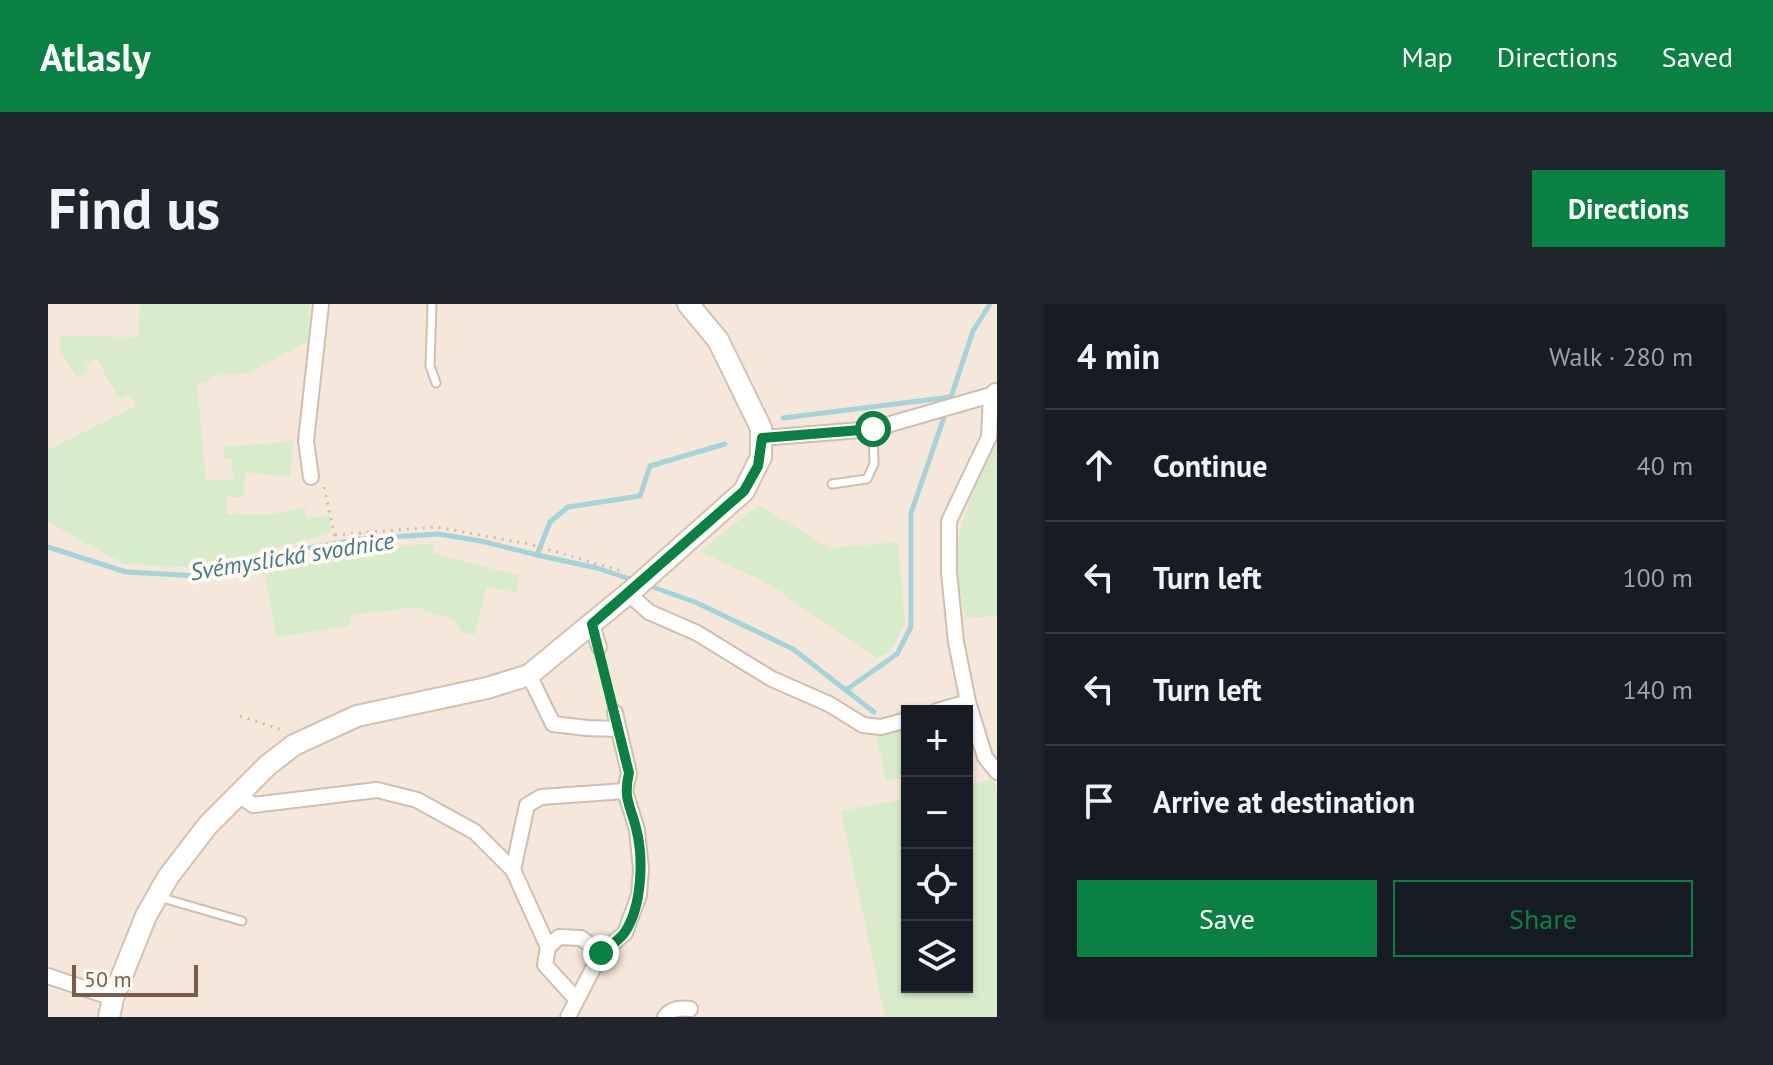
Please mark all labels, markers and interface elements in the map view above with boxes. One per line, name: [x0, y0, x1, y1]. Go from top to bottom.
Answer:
text: Atlasly: [40, 32, 151, 81]
text: Map: [1402, 38, 1453, 75]
text: Directions: [1497, 38, 1618, 75]
text: Saved: [1662, 38, 1733, 75]
button: Directions: [1532, 170, 1725, 247]
text: Find us: [48, 172, 220, 244]
text: 4 min: [1077, 334, 1160, 378]
text: Walk · 280 m: [1549, 340, 1693, 373]
route start: [855, 411, 891, 447]
icon: ahead: [1077, 443, 1121, 487]
text: Continue: [1153, 446, 1267, 485]
text: 40 m: [1637, 449, 1693, 482]
water label: Svémyslická svodnice: [188, 525, 396, 587]
icon: left: [1077, 555, 1121, 599]
text: Turn left: [1153, 558, 1261, 597]
text: 100 m: [1622, 561, 1693, 594]
icon: left: [1077, 667, 1121, 711]
text: Turn left: [1153, 670, 1261, 709]
text: 140 m: [1622, 673, 1693, 706]
map controls: [901, 705, 973, 993]
button: +: [901, 705, 973, 777]
button: −: [901, 777, 973, 849]
icon: arrive: [1077, 779, 1121, 823]
text: Arrive at destination: [1153, 782, 1415, 821]
button: locate: [901, 849, 973, 921]
button: Save: [1077, 880, 1377, 957]
button: Share: [1393, 880, 1693, 957]
button: layers: [901, 921, 973, 993]
route end: [583, 935, 619, 971]
scale bar: [72, 961, 198, 997]
text: 50 m: [84, 965, 132, 993]

